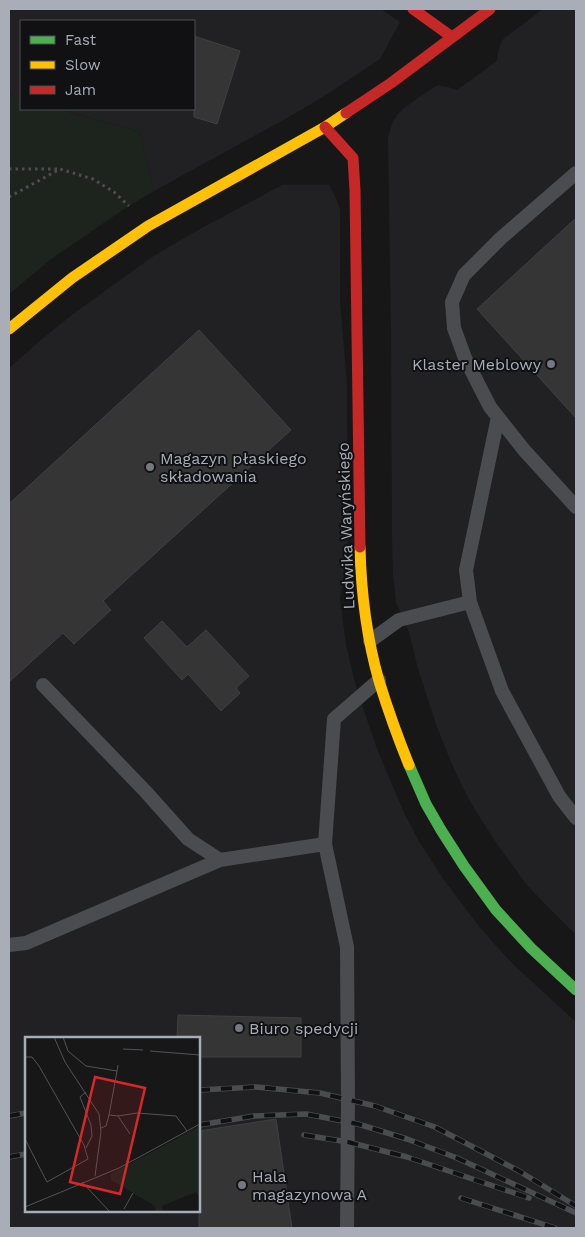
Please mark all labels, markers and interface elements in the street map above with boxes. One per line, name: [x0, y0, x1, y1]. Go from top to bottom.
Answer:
legend: [20, 20, 195, 110]
text: Fast: [65, 31, 97, 49]
text: Slow: [65, 56, 101, 74]
text: Jam: [65, 81, 96, 99]
place label: Klaster Meblowy: [412, 355, 542, 374]
marker: Klaster Meblowy: [545, 358, 557, 370]
street label: Ludwika Waryńskiego: [334, 442, 358, 610]
place label: Magazyn płaskiego składowania: [160, 449, 307, 486]
marker: Magazyn płaskiego składowania: [144, 461, 156, 473]
place label: Biuro spedycji: [249, 1019, 358, 1038]
marker: Biuro spedycji: [233, 1022, 245, 1034]
inset map: [25, 1037, 200, 1212]
place label: Hala magazynowa A: [252, 1167, 368, 1204]
marker: Hala magazynowa A: [236, 1179, 248, 1191]

